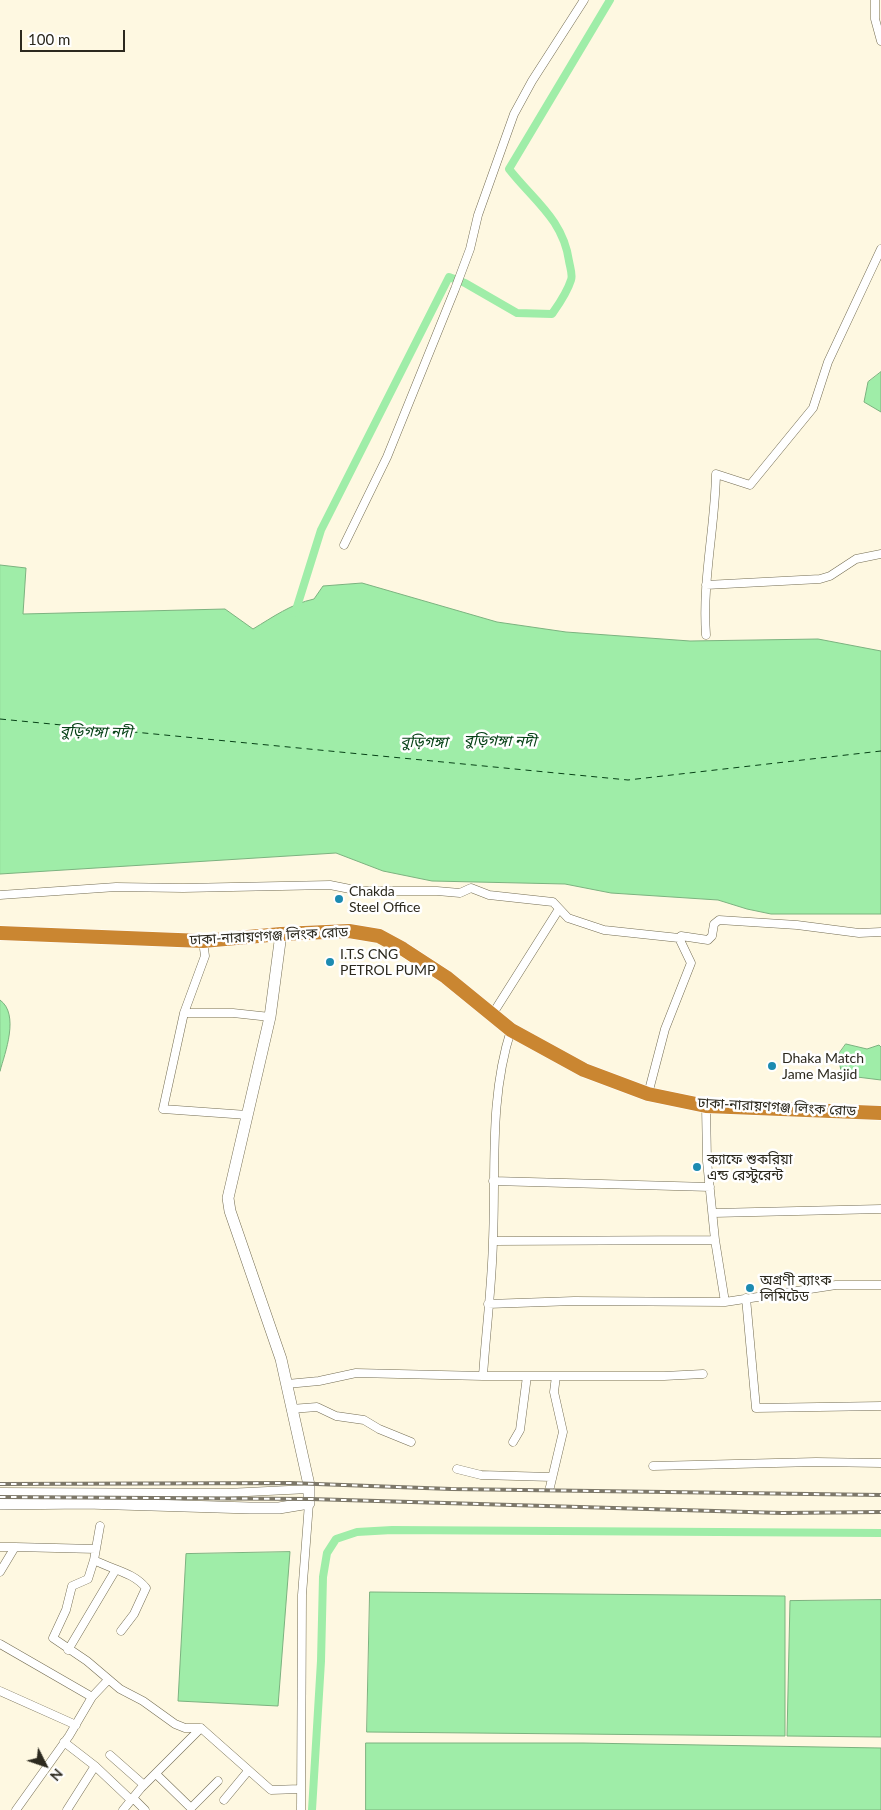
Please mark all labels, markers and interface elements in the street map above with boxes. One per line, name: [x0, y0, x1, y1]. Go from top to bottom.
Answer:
scale bar: [22, 20, 128, 52]
text: 100 m: [28, 30, 70, 48]
water label: বুড়িগঙ্গা নদী: [60, 722, 132, 742]
water label: বুড়িগঙ্গা নদী: [464, 731, 536, 751]
water label: বুড়িগঙ্গা: [400, 733, 448, 751]
place label: Chakda Steel Office: [349, 883, 420, 916]
marker: Chakda Steel Office: [333, 893, 345, 905]
street label: ঢাকা-নারায়ণগঞ্জ লিংক রোড: [189, 923, 349, 949]
place label: I.T.S CNG PETROL PUMP: [340, 946, 436, 979]
marker: I.T.S CNG PETROL PUMP: [324, 956, 336, 968]
place label: Dhaka Match Jame Masjid: [782, 1050, 864, 1082]
marker: Dhaka Match Jame Masjid: [766, 1060, 778, 1072]
street label: ঢাকা-নারায়ণগঞ্জ লিংক রোড: [697, 1094, 857, 1120]
place label: ক্যাফে শুকরিয়া এন্ড রেস্টুরেন্ট: [707, 1151, 793, 1184]
marker: ক্যাফে শুকরিয়া এন্ড রেস্টুরেন্ট: [691, 1161, 703, 1173]
place label: অগ্রণী ব্যাংক লিমিটেড: [760, 1272, 831, 1304]
marker: অগ্রণী ব্যাংক লিমিটেড: [744, 1282, 756, 1294]
north arrow: [20, 1740, 70, 1790]
text: N: [47, 1766, 67, 1785]

